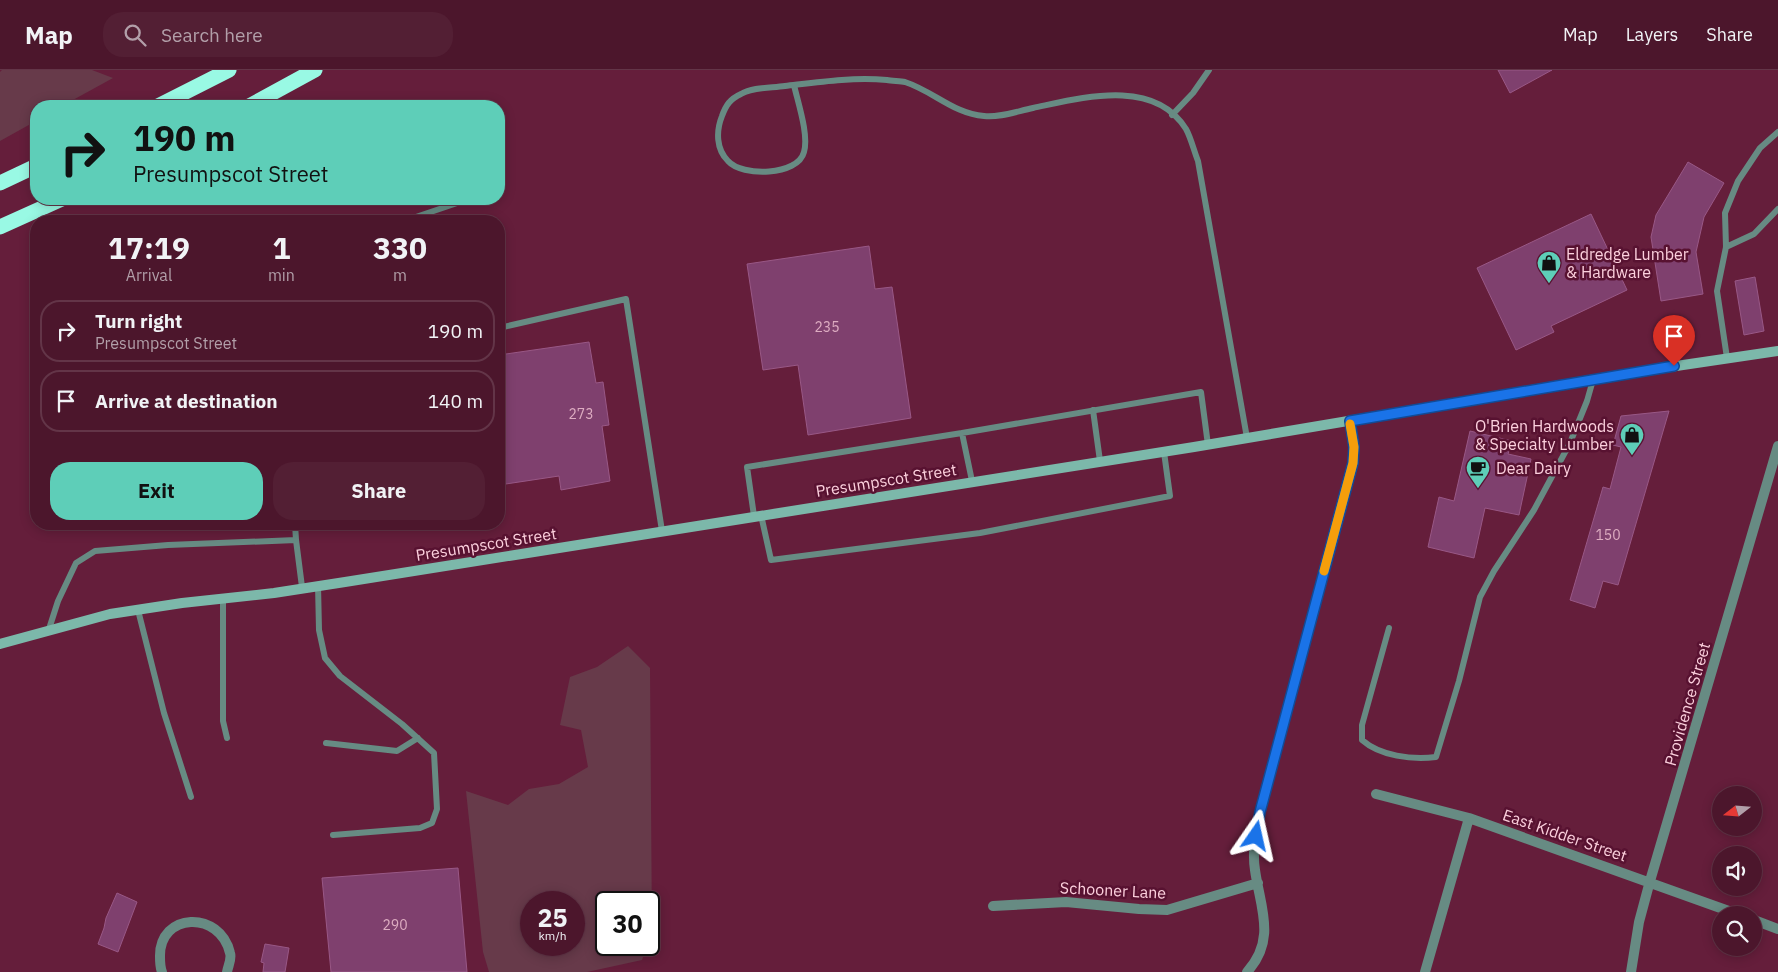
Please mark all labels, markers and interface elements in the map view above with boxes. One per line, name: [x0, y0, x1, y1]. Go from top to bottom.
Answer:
search box: [103, 12, 453, 57]
text: Map: [25, 19, 73, 51]
icon: search: [121, 21, 149, 49]
text: Search here: [161, 23, 263, 47]
text: Map: [1563, 23, 1598, 46]
text: Layers: [1626, 23, 1678, 46]
text: Share: [1706, 23, 1753, 46]
text: 190 m: [133, 115, 236, 161]
icon: right: [50, 120, 115, 185]
text: Presumpscot Street: [133, 159, 329, 188]
text: 17:19: [108, 228, 190, 267]
text: 1: [272, 228, 290, 267]
text: 330: [373, 228, 427, 267]
place label: Eldredge Lumber & Hardware: [1566, 244, 1689, 282]
shop icon: Eldredge Lumber & Hardware: [1536, 250, 1562, 284]
text: Arrival: [126, 265, 172, 285]
text: min: [268, 265, 295, 285]
text: m: [393, 265, 407, 285]
text: Turn right: [95, 309, 182, 333]
pin: [1653, 315, 1695, 366]
icon: right: [52, 317, 80, 345]
house number: 235: [814, 318, 840, 336]
text: 190 m: [428, 319, 483, 343]
icon: arrive: [1660, 322, 1688, 350]
text: Presumpscot Street: [95, 333, 237, 353]
icon: arrive: [52, 387, 80, 415]
text: Arrive at destination: [95, 389, 278, 413]
text: 140 m: [428, 389, 483, 413]
house number: 273: [568, 405, 594, 423]
place label: O'Brien Hardwoods & Specialty Lumber: [1475, 416, 1614, 454]
shop icon: O'Brien Hardwoods & Specialty Lumber: [1619, 422, 1645, 456]
cafe icon: Dear Dairy: [1465, 455, 1491, 489]
place label: Dear Dairy: [1496, 458, 1571, 478]
street label: Presumpscot Street: [814, 459, 958, 501]
button: Exit: [50, 462, 263, 520]
button: Share: [273, 462, 485, 520]
street label: Presumpscot Street: [414, 523, 558, 565]
house number: 150: [1595, 526, 1621, 544]
street label: Providence Street: [1660, 640, 1714, 768]
north arrow: [1712, 786, 1762, 836]
map controls: [1712, 786, 1762, 956]
street label: East Kidder Street: [1500, 804, 1630, 866]
position arrow: [1229, 809, 1281, 861]
button: sound: [1712, 846, 1762, 896]
street label: Schooner Lane: [1059, 877, 1167, 903]
speed limit sign: 30: [595, 891, 660, 956]
text: 25: [537, 901, 568, 934]
button: search: [1712, 906, 1762, 956]
house number: 290: [382, 916, 408, 934]
text: km/h: [538, 928, 567, 943]

